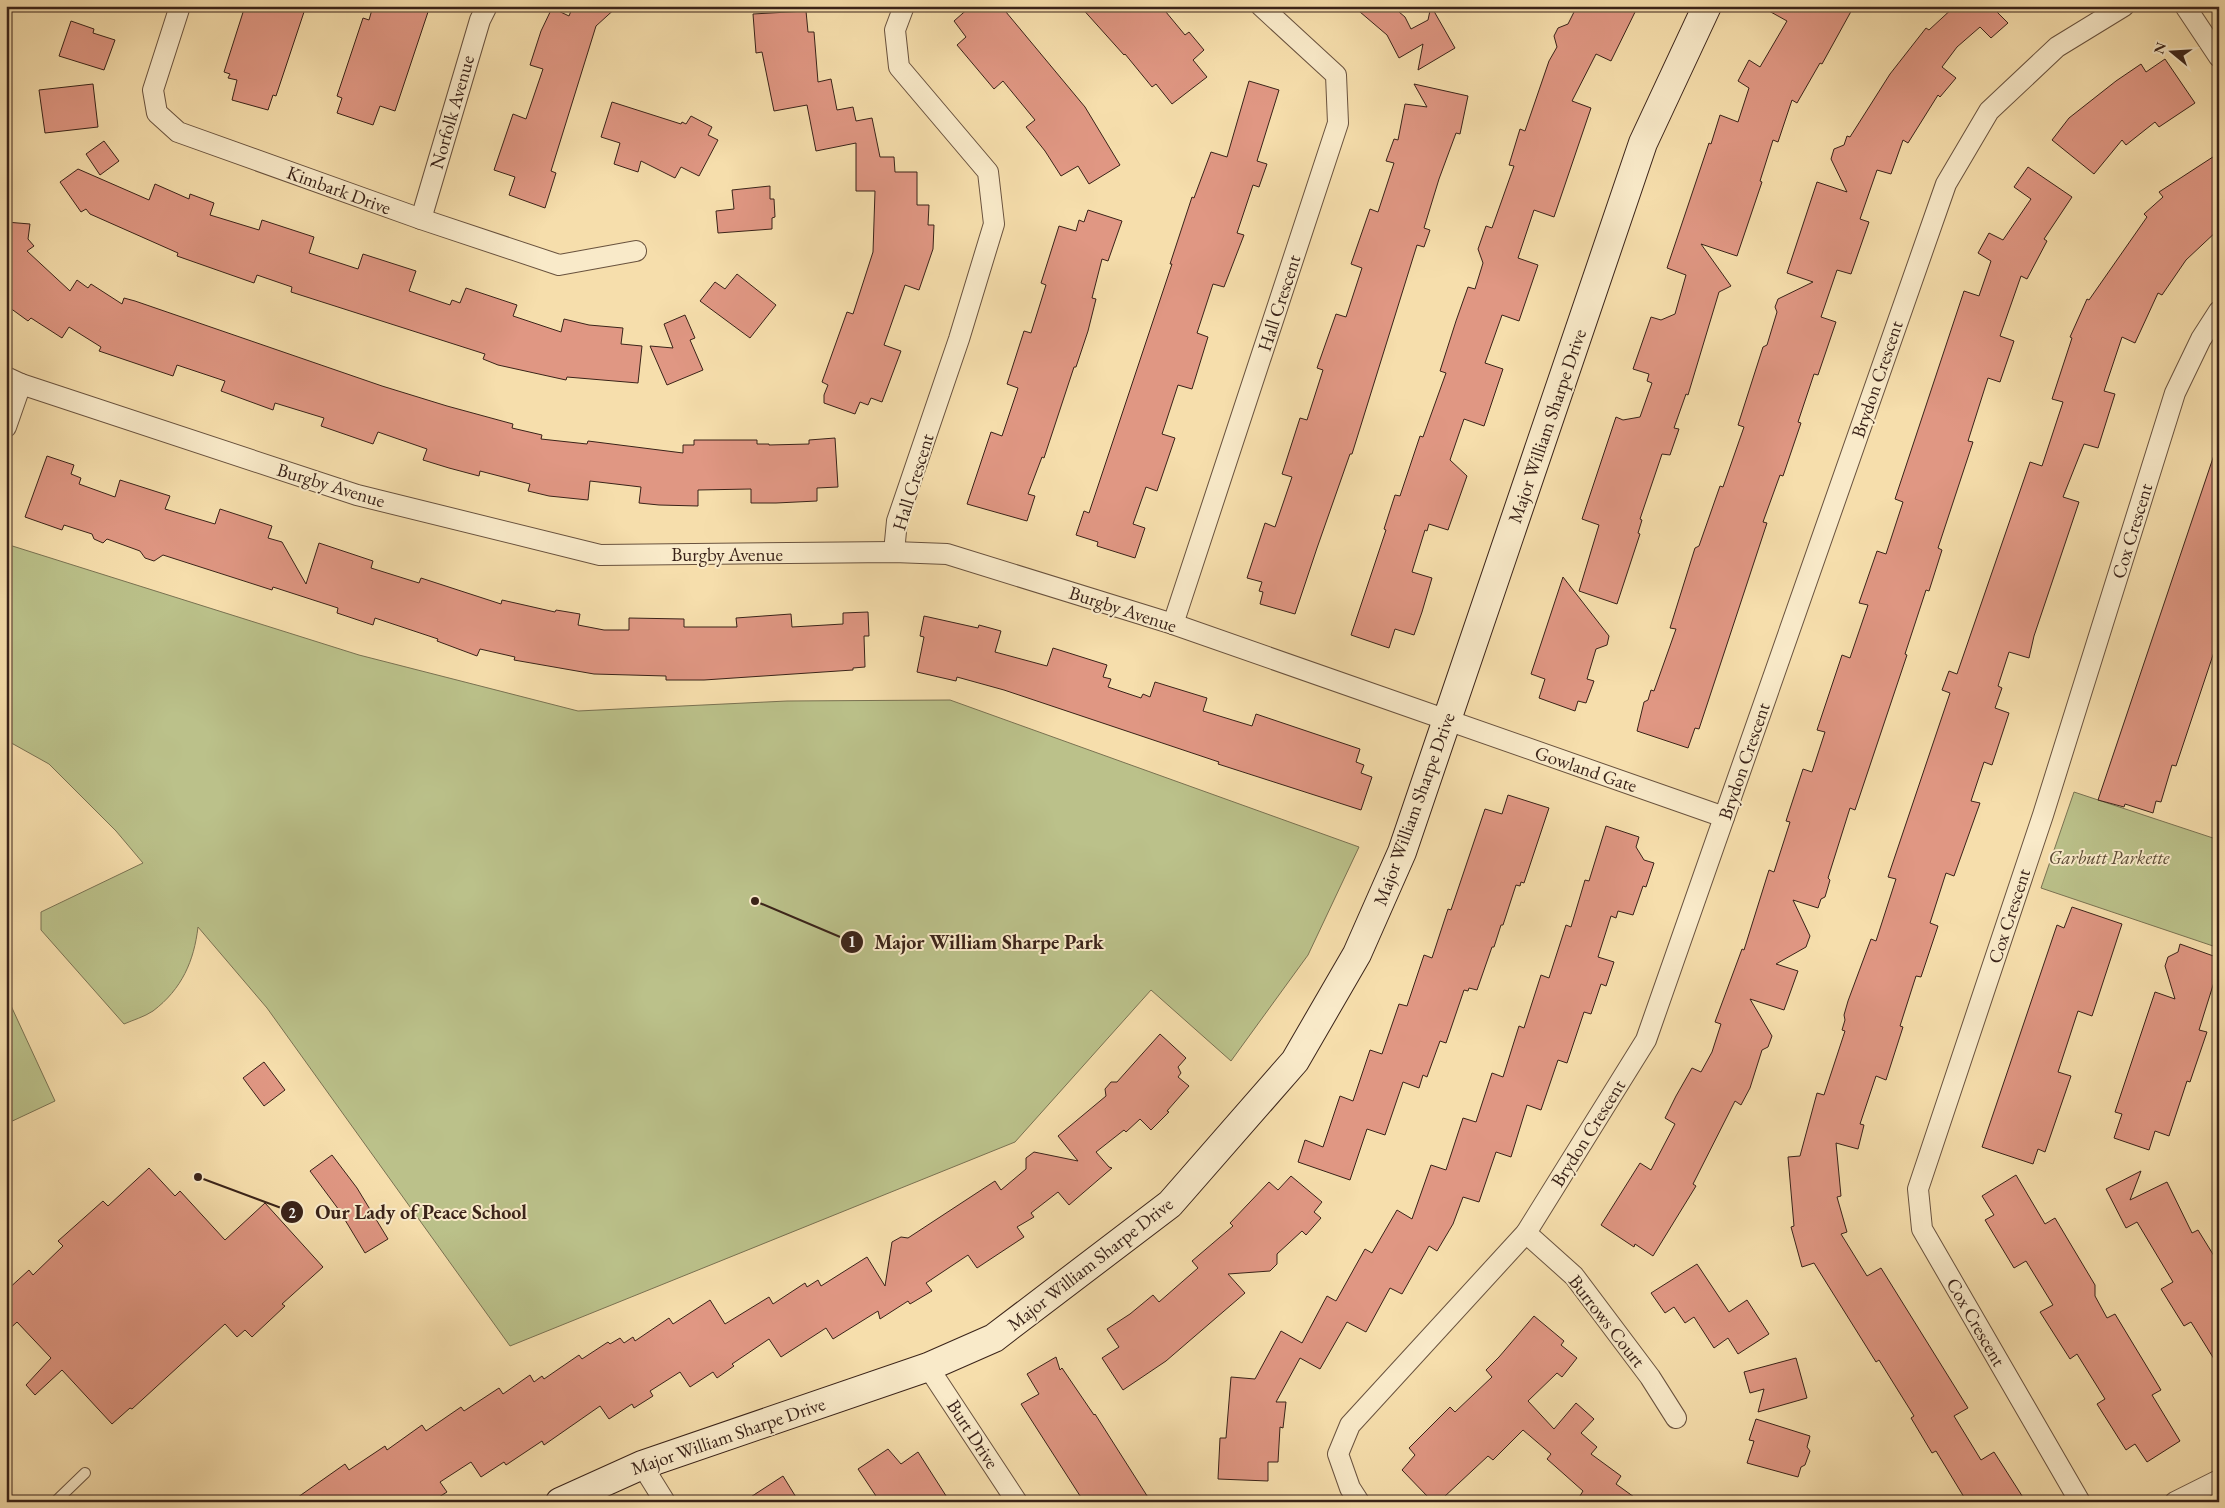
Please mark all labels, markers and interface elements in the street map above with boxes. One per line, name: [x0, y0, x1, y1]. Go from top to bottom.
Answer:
north arrow: [2148, 28, 2198, 78]
text: N: [2149, 39, 2170, 56]
street label: Norfolk Avenue: [424, 52, 480, 172]
street label: Kimbark Drive: [284, 160, 394, 220]
street label: Hall Crescent: [1252, 252, 1306, 354]
street label: Brydon Crescent: [1845, 317, 1909, 441]
street label: Major William Sharpe Drive: [1502, 326, 1592, 526]
street label: Hall Crescent: [886, 430, 940, 533]
street label: Burgby Avenue: [274, 457, 388, 513]
street label: Cox Crescent: [2106, 480, 2158, 582]
street label: Burgby Avenue: [671, 542, 783, 567]
street label: Burgby Avenue: [1066, 580, 1180, 638]
street label: Brydon Crescent: [1712, 699, 1776, 823]
street label: Major William Sharpe Drive: [1367, 709, 1461, 909]
street label: Gowland Gate: [1532, 740, 1640, 798]
park label: Garbutt Parkette: [2048, 845, 2170, 870]
street label: Cox Crescent: [1982, 865, 2036, 967]
callout: Major William Sharpe Park: [839, 924, 1114, 959]
text: Major William Sharpe Park: [874, 929, 1105, 955]
text: 1: [848, 932, 856, 951]
street label: Brydon Crescent: [1545, 1074, 1631, 1192]
street label: Major William Sharpe Drive: [1002, 1191, 1178, 1337]
callout: Our Lady of Peace School: [280, 1195, 536, 1230]
text: Our Lady of Peace School: [315, 1199, 527, 1225]
text: 2: [288, 1203, 296, 1222]
street label: Burrows Court: [1563, 1270, 1651, 1373]
street label: Cox Crescent: [1941, 1273, 2011, 1371]
street label: Major William Sharpe Drive: [628, 1391, 828, 1481]
street label: Burt Drive: [941, 1395, 1005, 1473]

